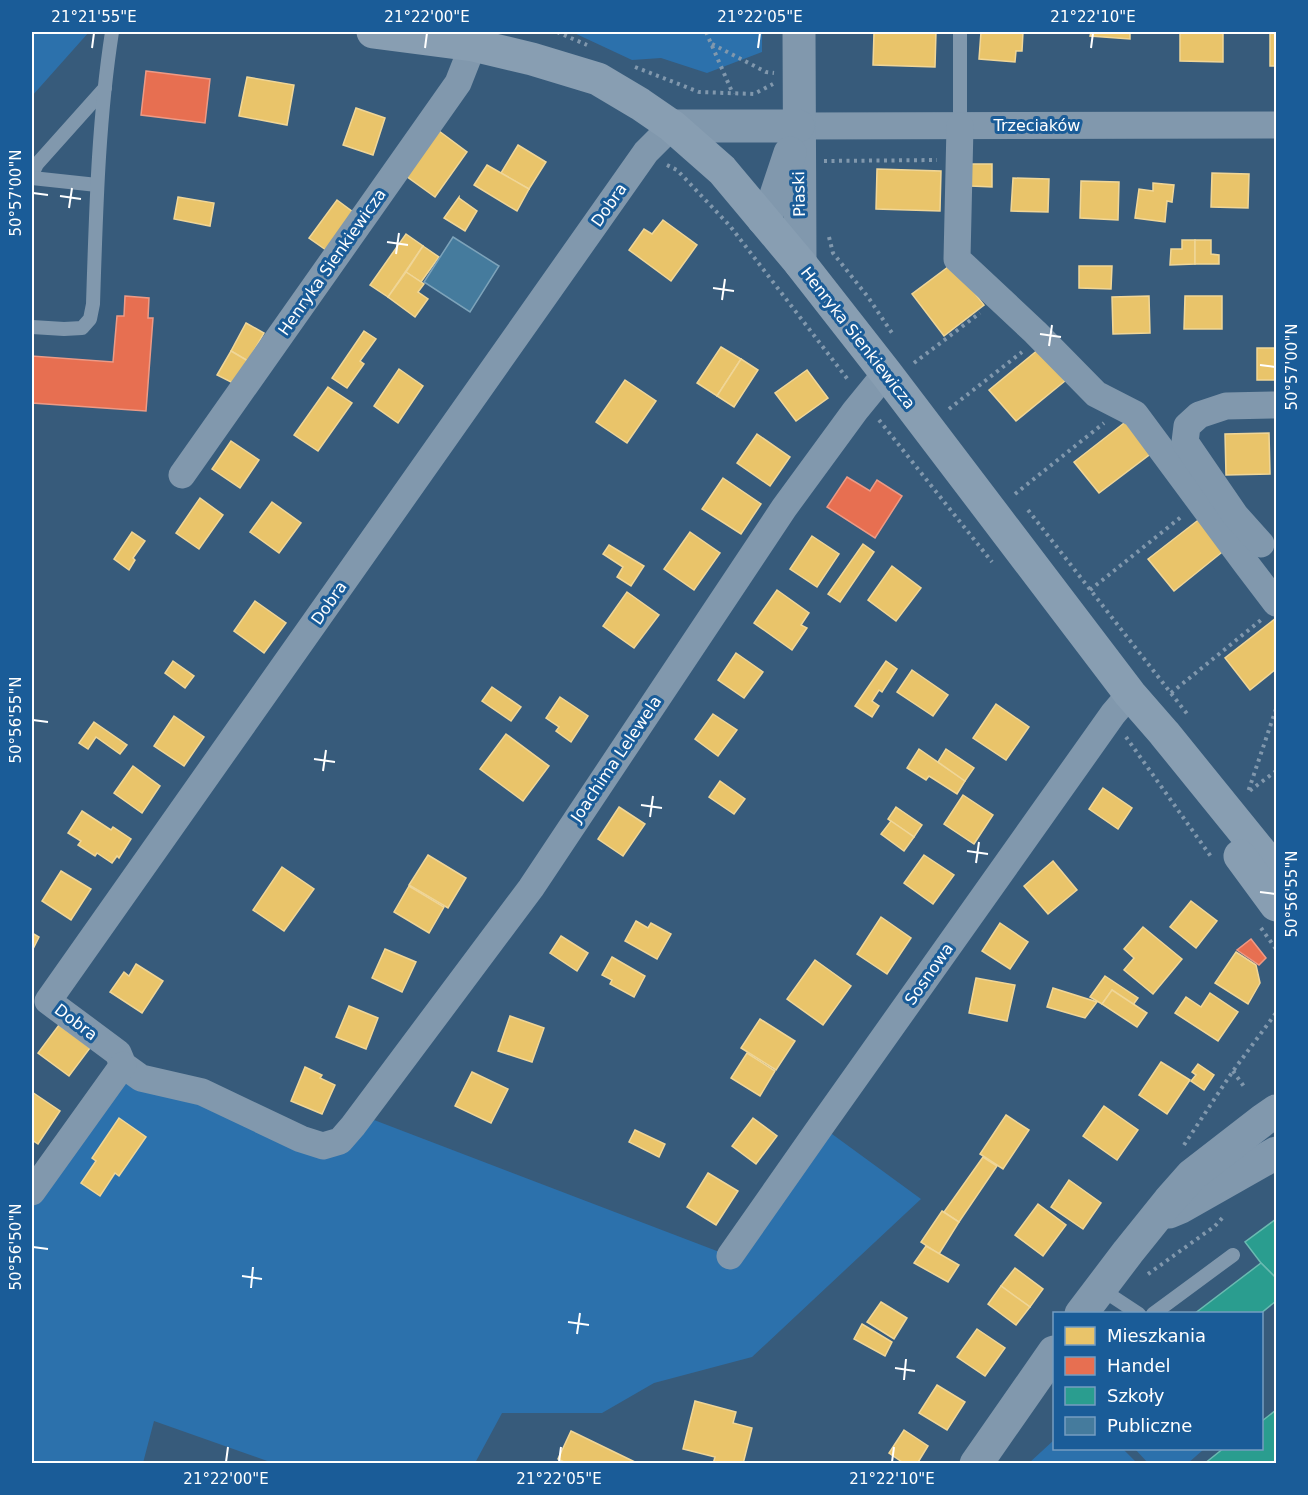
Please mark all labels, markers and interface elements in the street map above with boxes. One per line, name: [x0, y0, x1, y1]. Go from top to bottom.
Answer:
text: 21°21'55"E: [51, 8, 137, 26]
text: 21°22'00"E: [384, 8, 470, 26]
text: 21°22'05"E: [717, 8, 803, 26]
text: 21°22'10"E: [1050, 8, 1136, 26]
street label: Trzeciaków: [993, 116, 1080, 135]
text: 50°57'00"N: [7, 149, 25, 237]
street label: Piaski: [789, 171, 809, 217]
street label: Dobra: [587, 180, 631, 230]
street label: Henryka Sienkiewicza: [274, 185, 390, 339]
street label: Henryka Sienkiewicza: [797, 263, 919, 413]
text: 50°57'00"N: [1283, 323, 1301, 411]
street label: Dobra: [307, 578, 351, 628]
text: 50°56'55"N: [7, 676, 25, 764]
street label: Joachima Lelewela: [566, 692, 665, 827]
text: 50°56'55"N: [1283, 850, 1301, 938]
street label: Sosnowa: [901, 939, 957, 1009]
street label: Dobra: [51, 1000, 101, 1044]
text: 50°56'50"N: [7, 1203, 25, 1291]
legend: [1053, 1312, 1263, 1450]
text: Mieszkania: [1107, 1325, 1206, 1346]
text: Handel: [1107, 1355, 1170, 1376]
text: Szkoły: [1107, 1385, 1165, 1406]
text: Publiczne: [1107, 1415, 1192, 1436]
text: 21°22'00"E: [183, 1470, 269, 1488]
text: 21°22'05"E: [516, 1470, 602, 1488]
text: 21°22'10"E: [849, 1470, 935, 1488]

